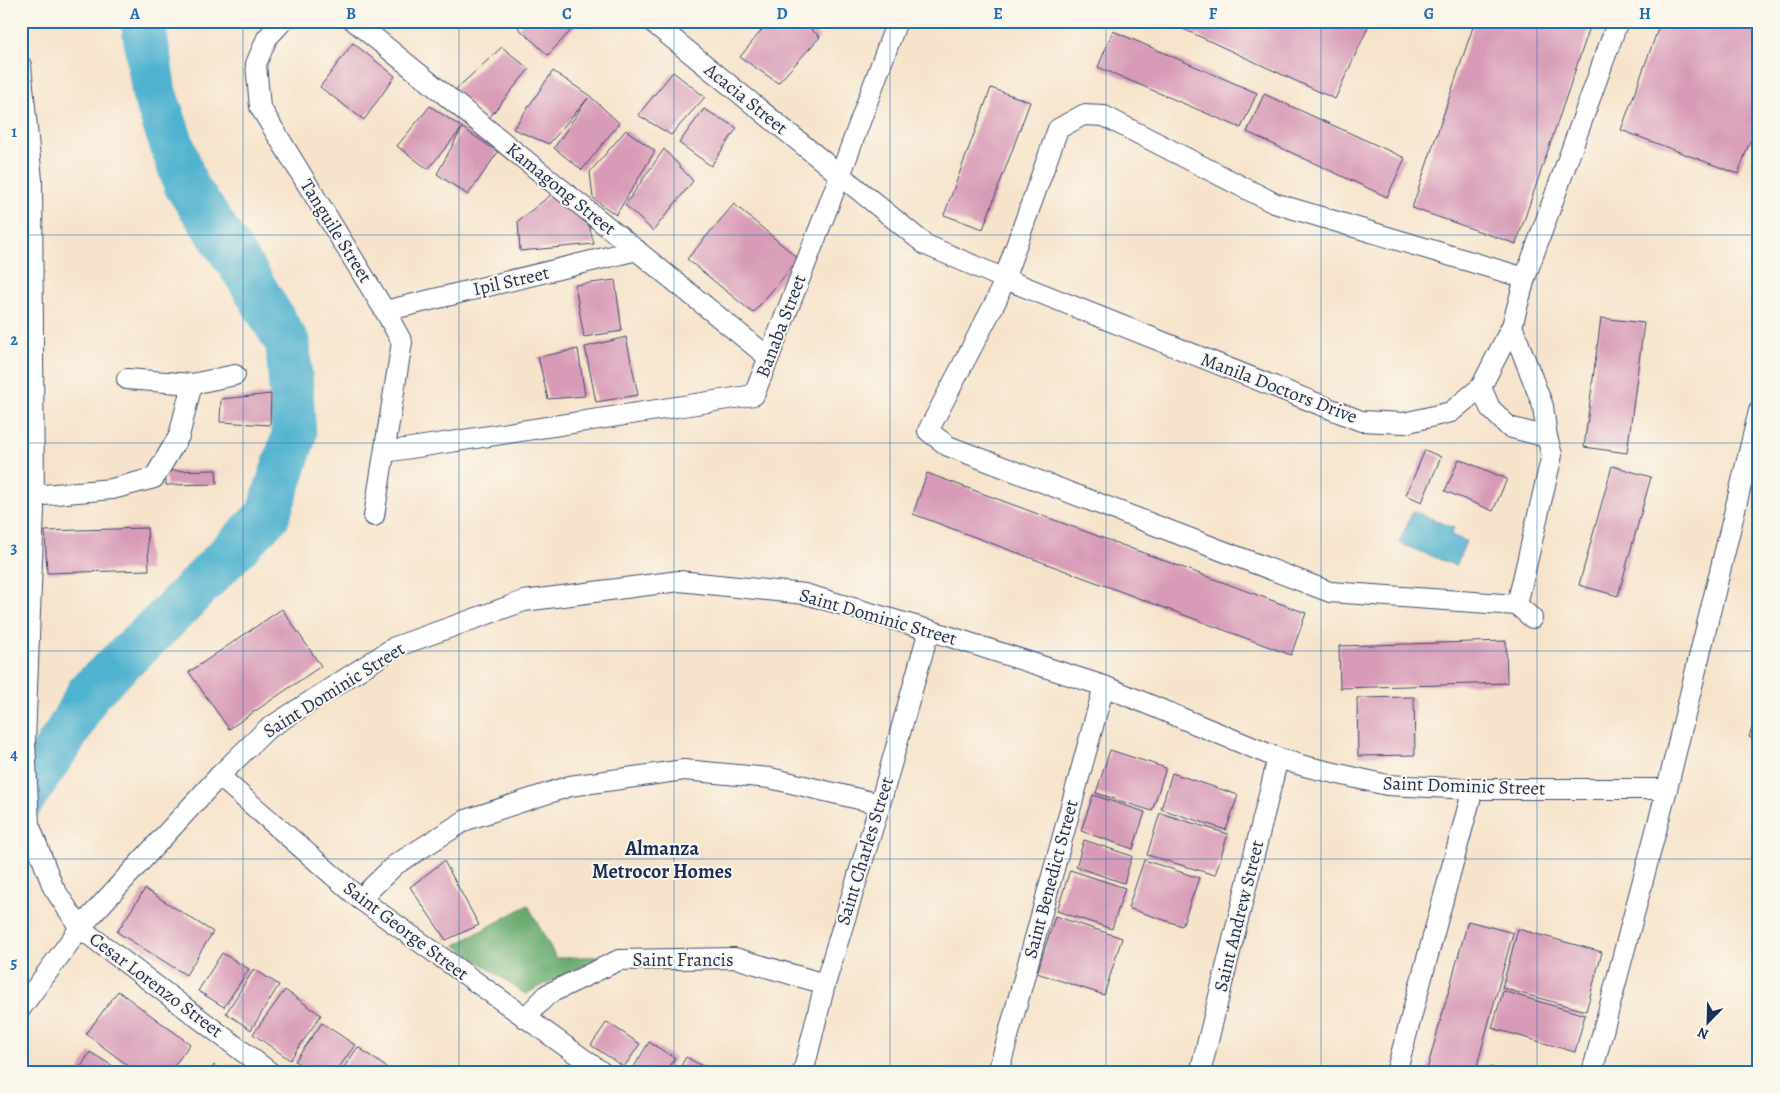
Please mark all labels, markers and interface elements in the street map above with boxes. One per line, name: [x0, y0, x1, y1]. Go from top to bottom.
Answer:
text: A: [129, 3, 141, 25]
text: B: [346, 3, 356, 25]
text: C: [562, 3, 572, 25]
text: D: [776, 3, 788, 25]
text: E: [993, 3, 1003, 25]
text: F: [1209, 3, 1218, 25]
text: G: [1424, 3, 1434, 25]
text: H: [1639, 3, 1651, 25]
street label: Acacia Street: [698, 57, 793, 141]
text: 1: [11, 121, 17, 143]
street label: Kamagong Street: [500, 137, 622, 241]
street label: Tanguile Street: [294, 174, 378, 288]
street label: Ipil Street: [470, 260, 552, 302]
street label: Banaba Street: [749, 271, 813, 381]
text: 2: [10, 329, 18, 351]
street label: Manila Doctors Drive: [1197, 346, 1361, 430]
text: 3: [11, 537, 18, 559]
street label: Saint Dominic Street: [796, 582, 960, 652]
street label: Saint Dominic Street: [258, 636, 410, 744]
text: 4: [10, 744, 18, 766]
street label: Saint Dominic Street: [1382, 770, 1546, 802]
street label: Saint Charles Street: [830, 774, 900, 928]
street label: Saint Benedict Street: [1017, 797, 1085, 961]
district label: Almanza Metrocor Homes: [592, 835, 732, 885]
street label: Saint Andrew Street: [1208, 838, 1270, 994]
street label: Saint George Street: [338, 875, 474, 987]
street label: Cesar Lorenzo Street: [84, 926, 228, 1044]
street label: Saint Francis: [632, 947, 734, 973]
text: 5: [11, 952, 18, 974]
north arrow: [1682, 996, 1732, 1046]
text: N: [1695, 1023, 1712, 1044]

